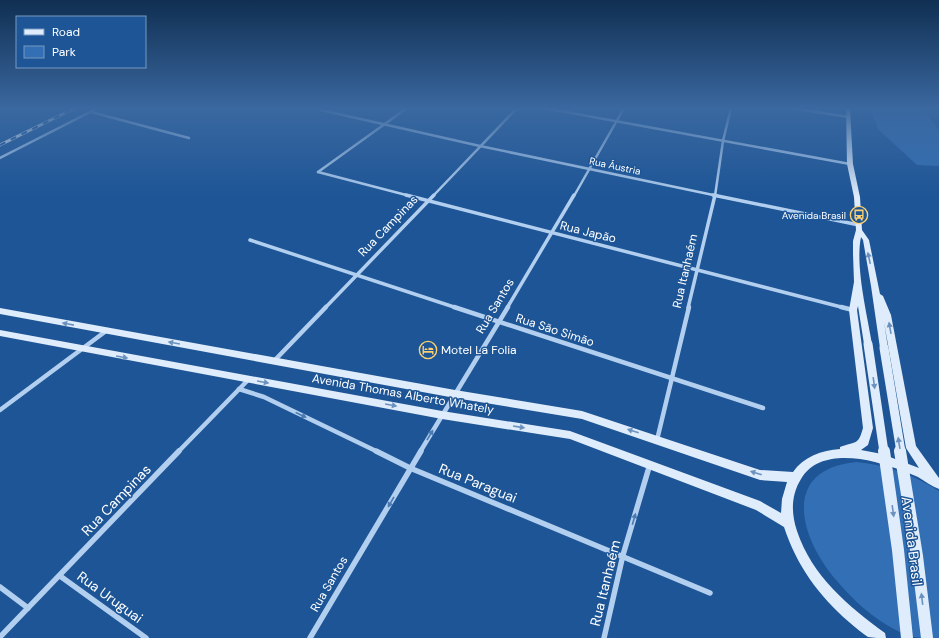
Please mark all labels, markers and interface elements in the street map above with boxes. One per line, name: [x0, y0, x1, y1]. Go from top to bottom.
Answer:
legend: [16, 16, 146, 68]
text: Road: [52, 24, 80, 40]
text: Park: [52, 44, 76, 60]
street label: Rua Áustria: [588, 154, 642, 178]
street label: Rua Campinas: [355, 192, 421, 260]
bus stop icon: Avenida Brasil: [849, 205, 869, 225]
place label: Avenida Brasil: [782, 209, 846, 222]
street label: Rua Japão: [558, 217, 618, 247]
street label: Rua Itanhaém: [669, 232, 701, 310]
one-way arrow: [866, 252, 872, 264]
street label: Rua Santos: [472, 275, 518, 337]
street label: Rua São Simão: [514, 310, 596, 350]
one-way arrow: [62, 321, 74, 327]
one-way arrow: [886, 322, 892, 334]
one-way arrow: [168, 340, 181, 346]
hotel icon: Motel La Folia: [418, 340, 438, 360]
place label: Motel La Folia: [441, 342, 517, 358]
one-way arrow: [115, 354, 128, 360]
street label: Avenida Thomas Alberto Whately: [311, 370, 495, 418]
one-way arrow: [871, 377, 877, 389]
one-way arrow: [257, 380, 269, 386]
one-way arrow: [385, 402, 397, 408]
one-way arrow: [295, 412, 307, 418]
one-way arrow: [513, 424, 525, 430]
one-way arrow: [626, 428, 638, 434]
one-way arrow: [427, 429, 434, 441]
one-way arrow: [896, 437, 902, 449]
street label: Rua Paraguai: [436, 459, 520, 507]
street label: Rua Campinas: [77, 460, 155, 540]
one-way arrow: [749, 470, 761, 476]
street label: Avenida Brasil: [898, 495, 926, 587]
one-way arrow: [387, 496, 394, 508]
one-way arrow: [890, 505, 896, 517]
one-way arrow: [631, 512, 637, 524]
street label: Rua Itanhaém: [586, 538, 624, 628]
street label: Rua Santos: [307, 553, 351, 615]
street label: Rua Uruguai: [74, 567, 146, 627]
one-way arrow: [919, 593, 925, 605]

